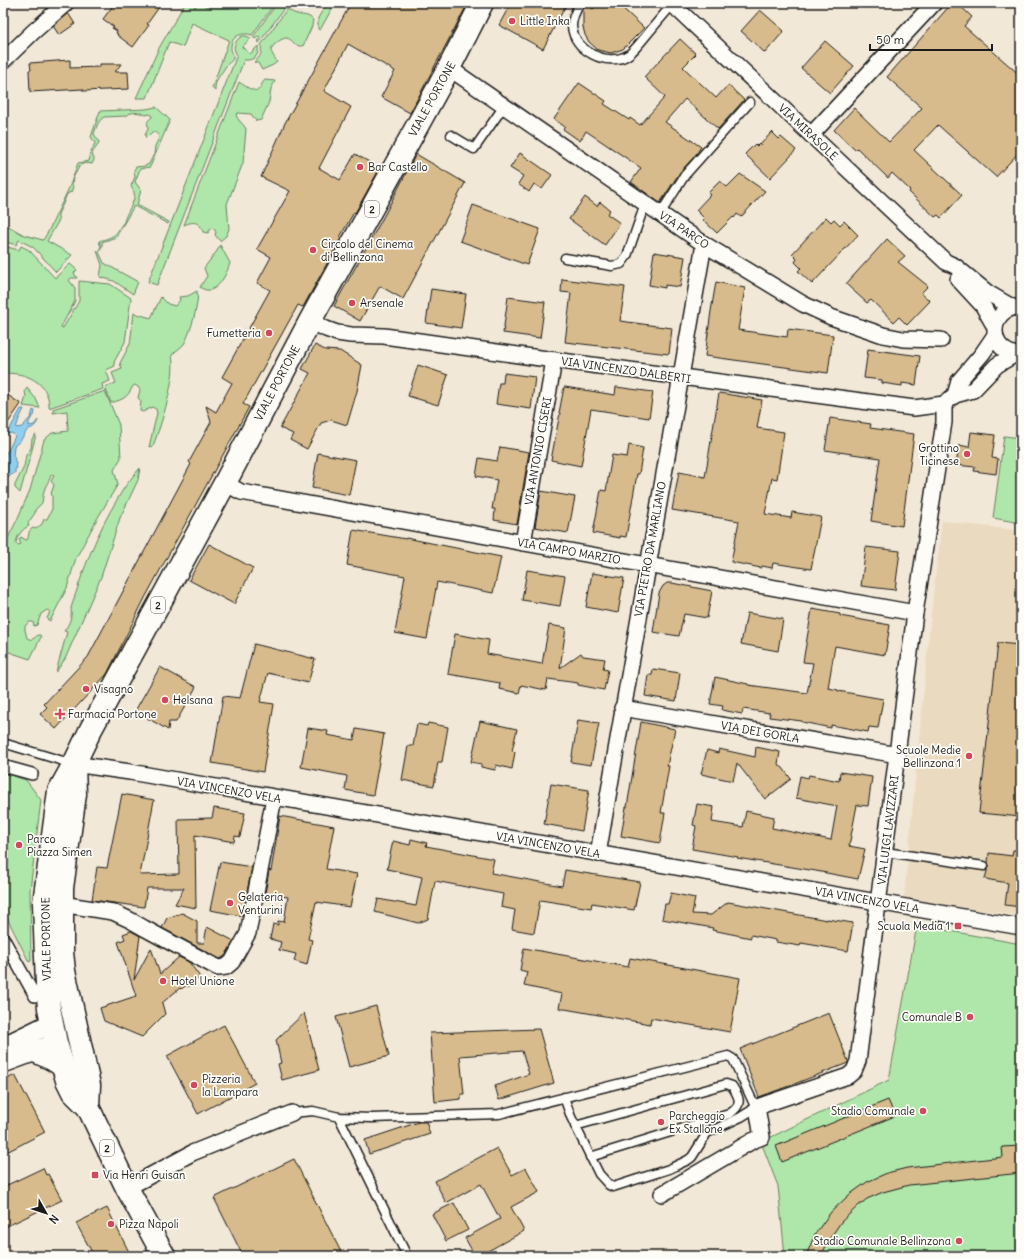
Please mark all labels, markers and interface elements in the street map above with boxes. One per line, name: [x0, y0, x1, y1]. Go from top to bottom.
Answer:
place label: Little Inka: [520, 14, 570, 28]
marker: Little Inka: [507, 16, 517, 26]
scale bar: [870, 26, 992, 52]
text: 50 m: [876, 32, 905, 47]
street label: VIALE PORTONE: [406, 59, 458, 139]
street label: VIA MIRASOLE: [775, 101, 841, 163]
place label: Bar Castello: [368, 160, 428, 174]
marker: Bar Castello: [355, 162, 365, 172]
road number: 2: [365, 201, 379, 217]
street label: VIA PARCO: [656, 208, 712, 252]
place label: Circolo del Cinema di Bellinzona: [321, 237, 413, 264]
marker: Circolo del Cinema di Bellinzona: [308, 245, 318, 255]
place label: Arsenale: [360, 296, 404, 310]
marker: Arsenale: [347, 298, 357, 308]
place label: Fumetteria: [207, 326, 261, 340]
marker: Fumetteria: [264, 328, 274, 338]
street label: VIALE PORTONE: [251, 343, 303, 423]
street label: VIA VINCENZO DALBERTI: [560, 354, 692, 386]
street label: VIA ANTONIO CISERI: [522, 396, 554, 506]
place label: Grottino Ticinese: [918, 441, 959, 468]
marker: Grottino Ticinese: [962, 449, 972, 459]
street label: VIA PIETRO DA MARLIANO: [631, 480, 669, 618]
street label: VIA CAMPO MARZIO: [516, 535, 622, 567]
road number: 2: [151, 597, 165, 613]
place label: Visagno: [94, 682, 133, 696]
marker: Visagno: [81, 684, 91, 694]
place label: Helsana: [173, 693, 213, 707]
marker: Helsana: [160, 695, 170, 705]
place label: Farmacia Portone: [68, 707, 157, 721]
marker: Farmacia Portone: [55, 709, 65, 719]
street label: VIA DEI GORLA: [720, 718, 800, 746]
place label: Scuole Medie Bellinzona 1: [896, 743, 961, 770]
marker: Scuole Medie Bellinzona 1: [964, 751, 974, 761]
street label: VIA VINCENZO VELA: [176, 774, 282, 806]
street label: VIA LUIGI LAVIZZARI: [874, 774, 902, 886]
street label: VIA VINCENZO VELA: [495, 829, 601, 861]
place label: Parco Piazza Simen: [27, 832, 92, 859]
marker: Parco Piazza Simen: [14, 840, 24, 850]
street label: VIA VINCENZO VELA: [814, 884, 920, 916]
place label: Gelateria Venturini: [238, 890, 283, 917]
street label: VIALE PORTONE: [38, 897, 54, 981]
marker: Gelateria Venturini: [225, 898, 235, 908]
place label: Scuola Media 1: [877, 919, 950, 933]
marker: Scuola Media 1: [953, 921, 963, 931]
place label: Hotel Unione: [171, 974, 234, 988]
marker: Hotel Unione: [158, 976, 168, 986]
place label: Comunale B: [902, 1010, 962, 1024]
marker: Comunale B: [965, 1012, 975, 1022]
place label: Pizzeria la Lampara: [202, 1072, 258, 1099]
marker: Pizzeria la Lampara: [189, 1080, 199, 1090]
place label: Stadio Comunale: [831, 1104, 915, 1118]
marker: Stadio Comunale: [918, 1106, 928, 1116]
place label: Parcheggio Ex Stallone: [669, 1109, 725, 1136]
marker: Parcheggio Ex Stallone: [656, 1117, 666, 1127]
road number: 2: [100, 1140, 114, 1156]
place label: Via Henri Guisan: [103, 1168, 185, 1182]
marker: Via Henri Guisan: [90, 1170, 100, 1180]
north arrow: [26, 1193, 66, 1233]
text: N: [46, 1212, 62, 1227]
place label: Pizza Napoli: [119, 1217, 179, 1231]
marker: Pizza Napoli: [106, 1219, 116, 1229]
place label: Stadio Comunale Bellinzona: [814, 1234, 951, 1248]
marker: Stadio Comunale Bellinzona: [954, 1236, 964, 1246]

